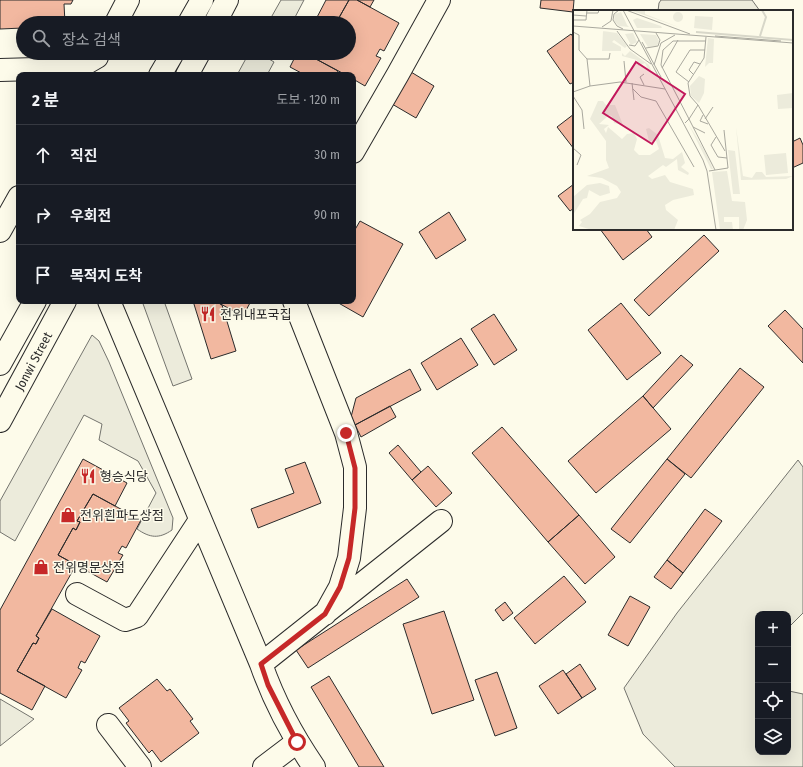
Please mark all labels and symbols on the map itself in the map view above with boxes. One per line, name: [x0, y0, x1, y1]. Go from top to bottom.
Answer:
inset map: [573, 10, 793, 230]
restaurant icon: 전위내포국집: [199, 305, 217, 323]
place label: 전위내포국집: [220, 307, 292, 322]
street label: Jonwi Street: [12, 329, 55, 393]
route end: [337, 424, 355, 442]
restaurant icon: 형승식당: [79, 467, 97, 485]
place label: 형승식당: [100, 469, 148, 484]
shop icon: 전위흰파도상점: [59, 506, 77, 524]
place label: 전위흰파도상점: [80, 508, 164, 523]
shop icon: 전위명문상점: [32, 558, 50, 576]
place label: 전위명문상점: [53, 560, 125, 575]
route start: [288, 733, 306, 751]

